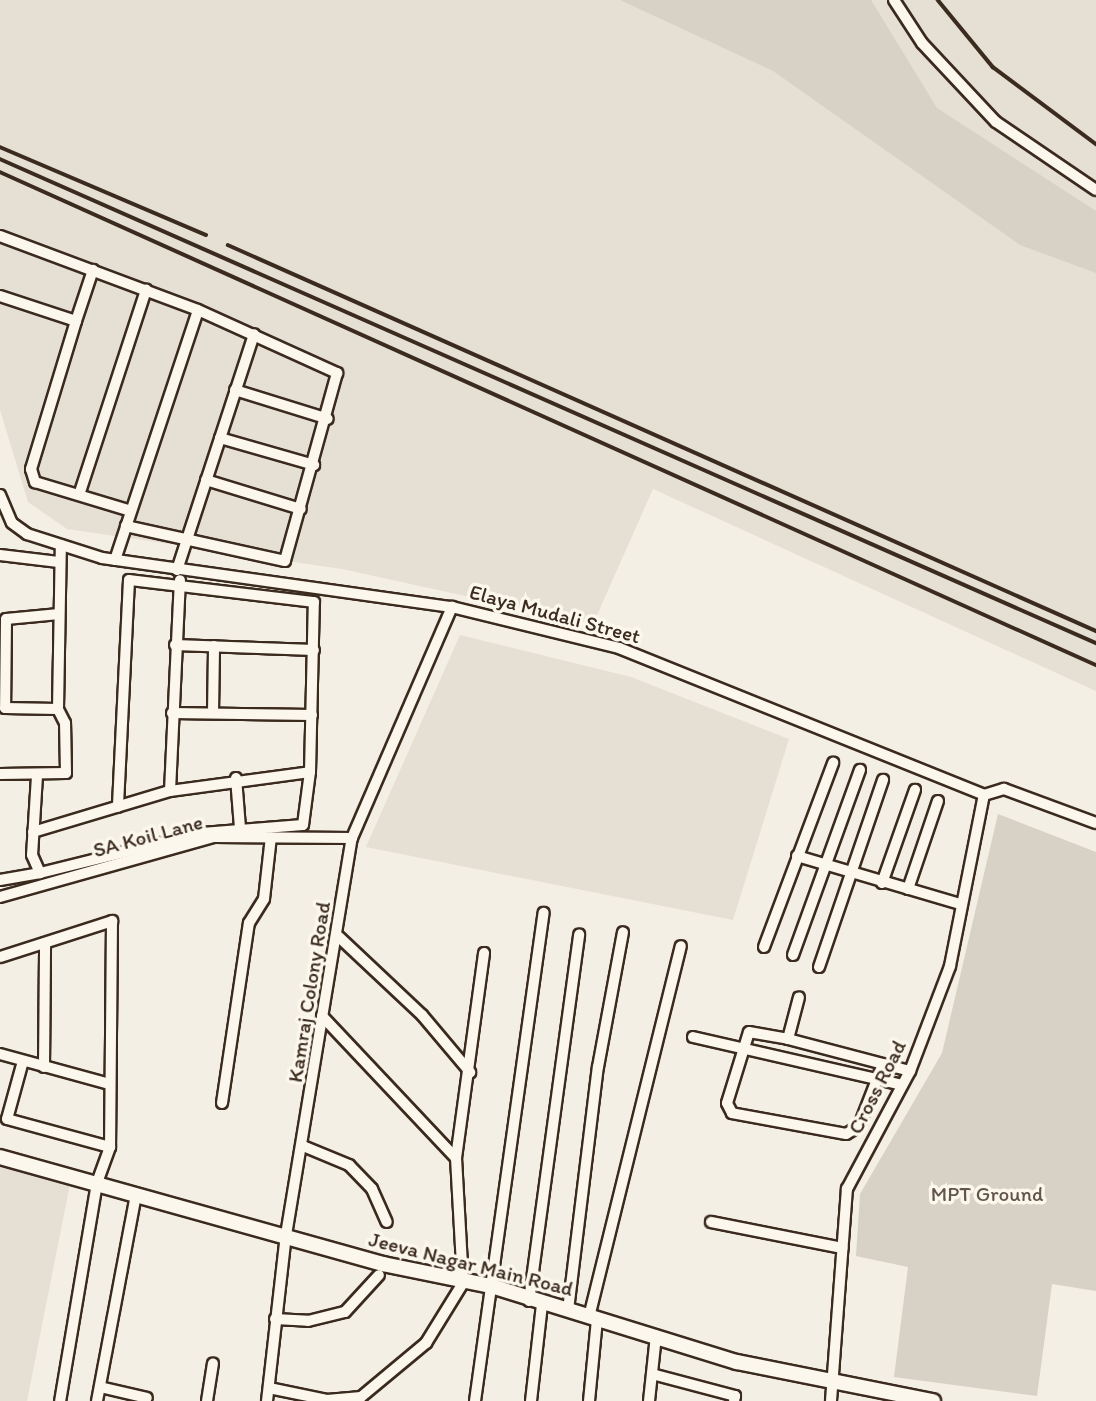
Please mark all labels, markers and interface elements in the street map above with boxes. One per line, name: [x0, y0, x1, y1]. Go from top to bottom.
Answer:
street label: Elaya Mudali Street: [467, 579, 643, 649]
street label: SA Koil Lane: [90, 809, 206, 863]
street label: Kamraj Colony Road: [282, 900, 336, 1084]
street label: Cross Road: [843, 1036, 911, 1138]
park label: MPT Ground: [931, 1181, 1043, 1207]
street label: Jeeva Nagar Main Road: [366, 1226, 576, 1302]

